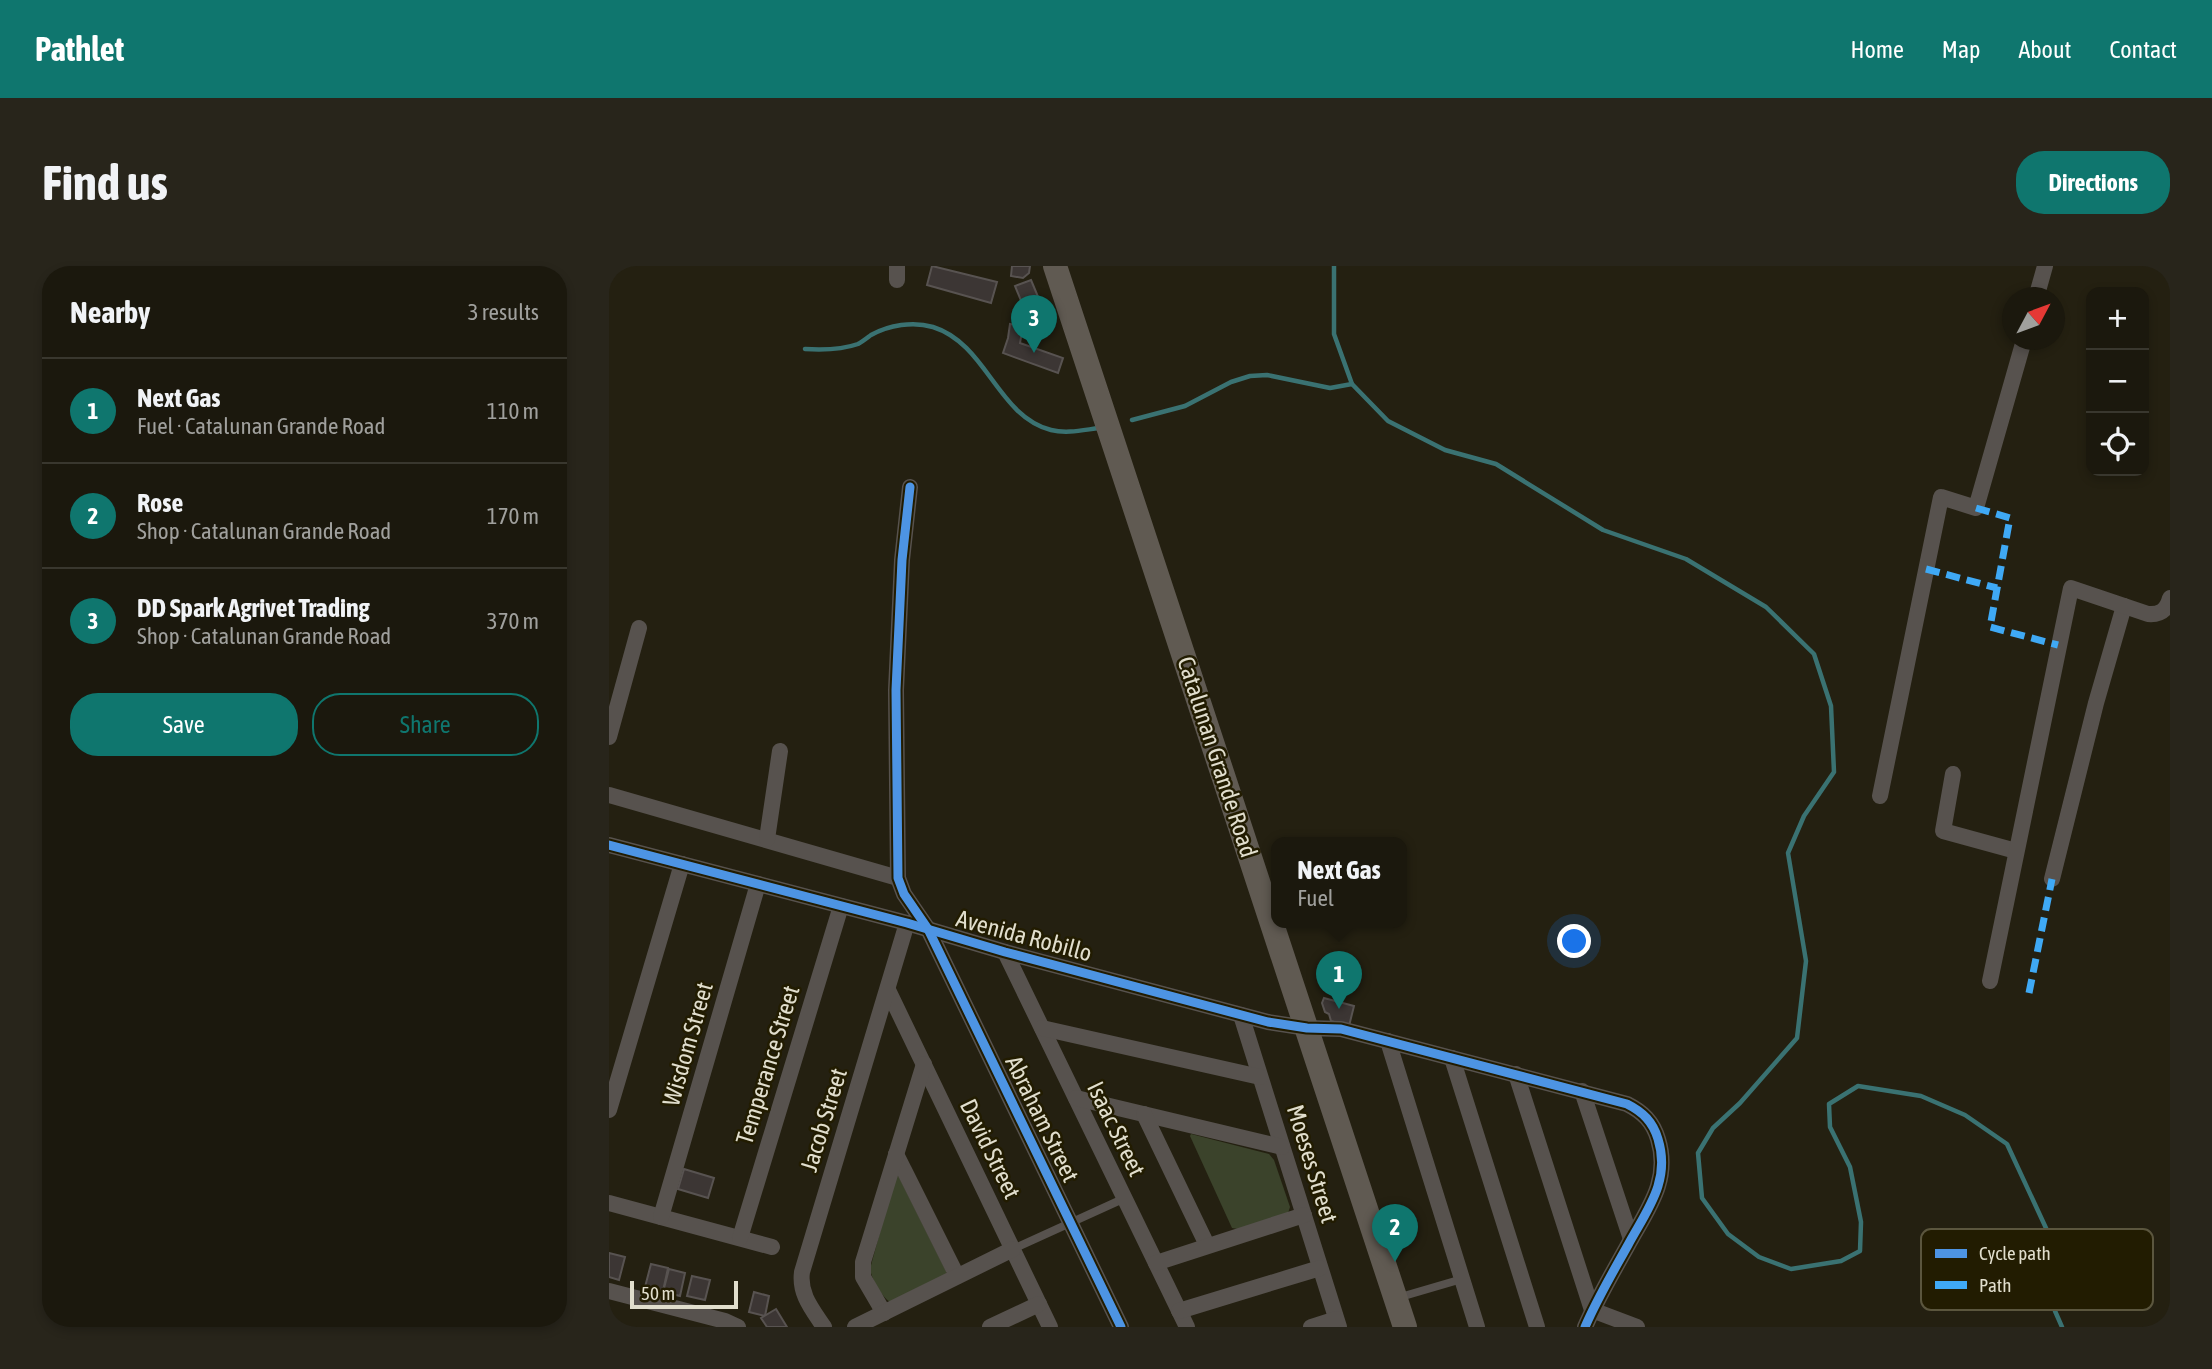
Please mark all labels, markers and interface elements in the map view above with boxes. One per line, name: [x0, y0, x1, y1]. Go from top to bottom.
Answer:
text: Pathlet: [35, 30, 124, 68]
text: Home: [1850, 36, 1904, 63]
text: Map: [1942, 36, 1980, 63]
text: About: [2018, 36, 2071, 63]
text: Contact: [2109, 36, 2177, 63]
button: Directions: [2016, 151, 2170, 214]
text: Find us: [42, 154, 168, 210]
north arrow: [2002, 287, 2065, 350]
map controls: [2086, 287, 2149, 476]
button: +: [2086, 287, 2149, 350]
text: Nearby: [70, 295, 150, 329]
pin: 3: [1011, 295, 1057, 353]
text: 3 results: [468, 299, 539, 325]
button: −: [2086, 350, 2149, 413]
text: Next Gas: [137, 383, 221, 413]
text: 1: [88, 398, 98, 424]
text: 110 m: [487, 398, 539, 424]
text: Fuel · Catalunan Grande Road: [137, 413, 385, 439]
button: locate: [2086, 413, 2149, 476]
text: Rose: [137, 488, 183, 518]
text: 2: [88, 503, 98, 529]
text: 170 m: [487, 503, 539, 529]
text: Shop · Catalunan Grande Road: [137, 518, 391, 544]
text: DD Spark Agrivet Trading: [137, 593, 370, 623]
text: 3: [88, 608, 98, 634]
text: 370 m: [487, 608, 539, 634]
text: Shop · Catalunan Grande Road: [137, 623, 391, 649]
street label: Catalunan Grande Road: [1172, 653, 1263, 861]
button: Save: [70, 693, 298, 756]
button: Share: [312, 693, 539, 756]
popup: [1271, 837, 1407, 928]
text: Next Gas: [1297, 855, 1381, 885]
text: Fuel: [1297, 885, 1334, 911]
street label: Avenida Robillo: [953, 904, 1095, 967]
your location: [1557, 924, 1591, 958]
pin: 1: [1316, 951, 1362, 1009]
street label: Wisdom Street: [657, 979, 718, 1109]
street label: Temperance Street: [731, 982, 805, 1148]
street label: Abraham Street: [1000, 1051, 1085, 1186]
street label: Jacob Street: [795, 1065, 852, 1175]
street label: Isaac Street: [1082, 1077, 1151, 1180]
street label: David Street: [955, 1095, 1026, 1203]
street label: Moeses Street: [1282, 1102, 1343, 1226]
pin: 2: [1372, 1204, 1418, 1262]
legend: [1921, 1229, 2153, 1310]
text: Cycle path: [1979, 1242, 2051, 1264]
text: Path: [1979, 1274, 2011, 1296]
scale bar: [630, 1278, 739, 1310]
text: 50 m: [641, 1282, 675, 1304]

